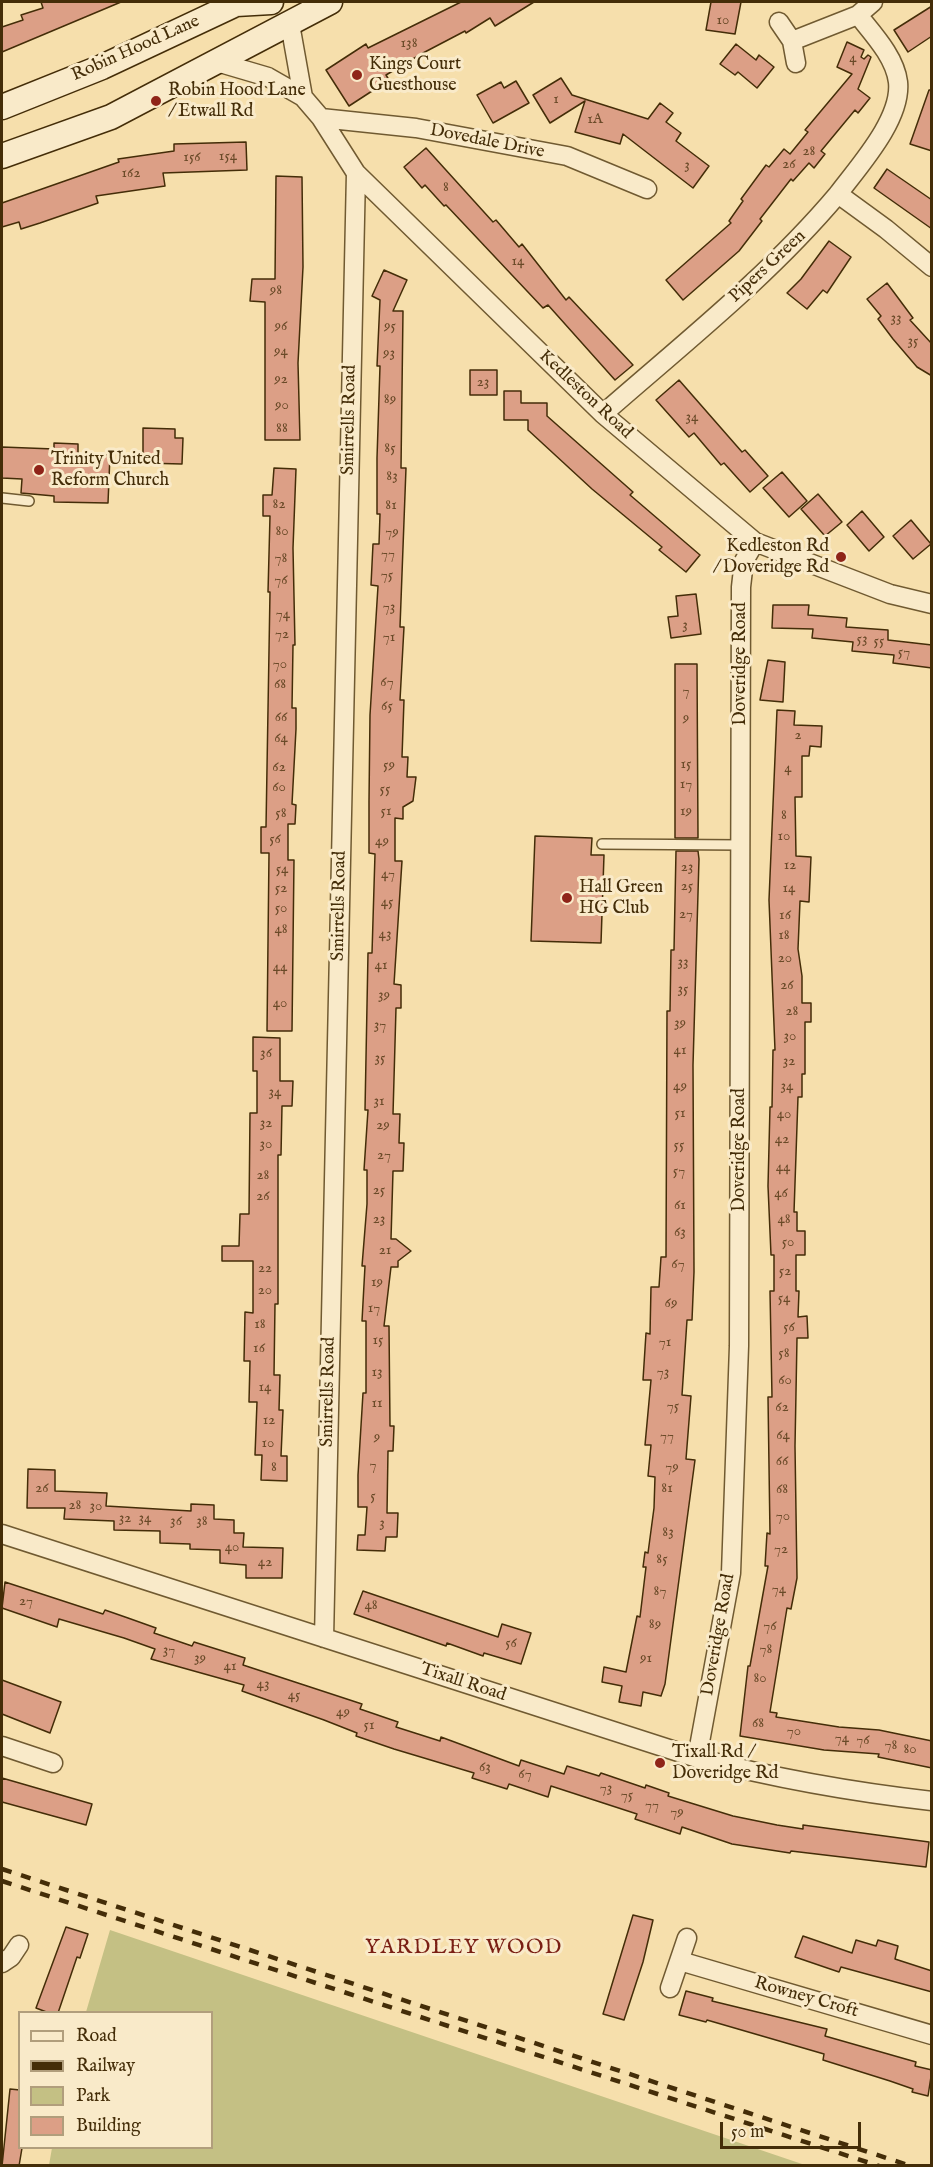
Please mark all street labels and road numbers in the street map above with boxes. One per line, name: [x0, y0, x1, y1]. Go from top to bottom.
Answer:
street label: Robin Hood Lane: [69, 11, 203, 87]
street label: Dovedale Drive: [428, 120, 546, 164]
street label: Pipers Green: [725, 226, 811, 308]
street label: Kedleston Road: [534, 346, 636, 444]
street label: Smirrells Road: [338, 365, 362, 475]
street label: Doveridge Road: [730, 602, 752, 726]
street label: Smirrells Road: [328, 851, 352, 961]
street label: Doveridge Road: [729, 1088, 751, 1212]
street label: Smirrells Road: [317, 1337, 341, 1447]
street label: Doveridge Road: [698, 1572, 740, 1698]
street label: Tixall Road: [417, 1659, 509, 1707]
street label: Rowney Croft: [751, 1973, 861, 2023]

